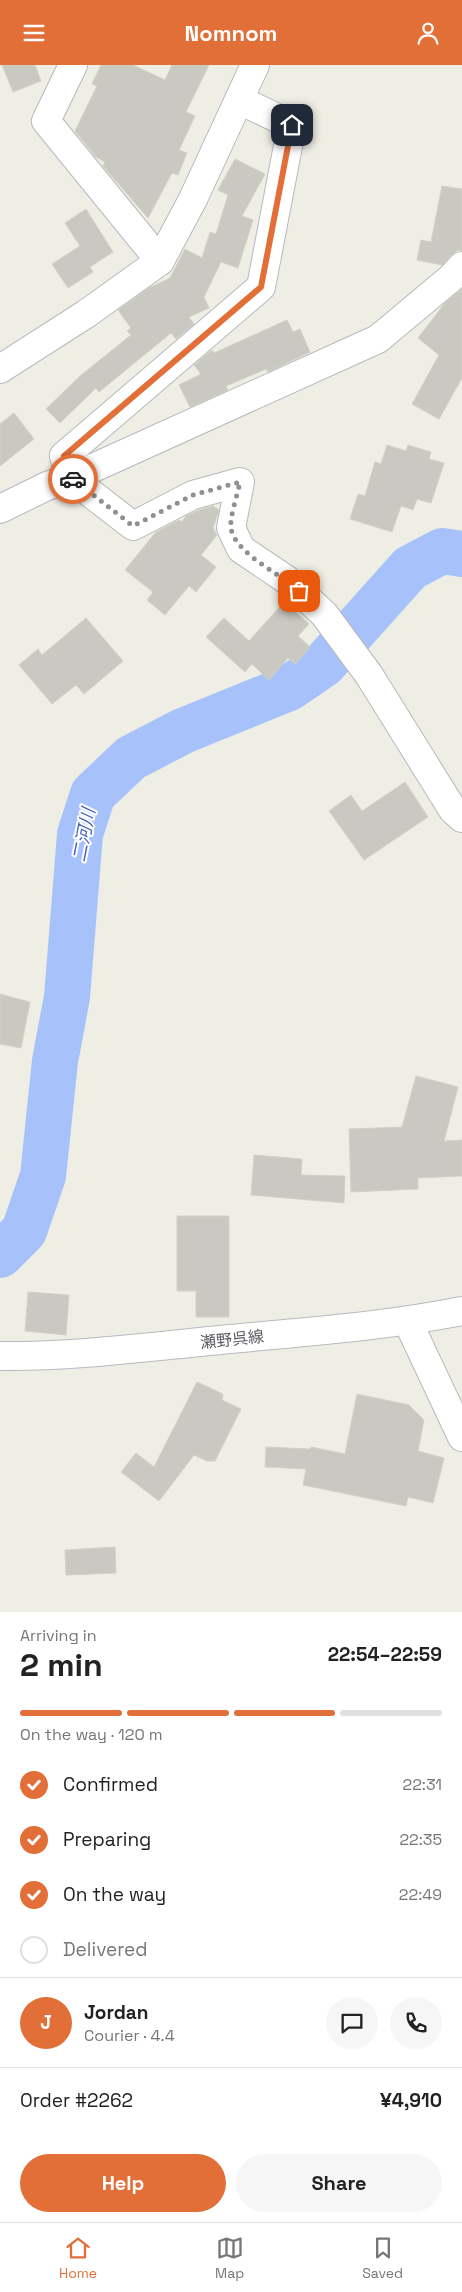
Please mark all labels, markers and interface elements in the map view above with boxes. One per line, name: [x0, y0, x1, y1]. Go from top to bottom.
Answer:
icon: menu: [20, 19, 48, 47]
text: Nomnom: [185, 19, 277, 47]
icon: person: [414, 19, 442, 47]
pin: [271, 104, 313, 146]
icon: home: [278, 111, 306, 139]
courier: [48, 454, 98, 504]
icon: car: [59, 465, 87, 493]
pin: [278, 570, 320, 612]
icon: bag: [285, 577, 313, 605]
water label: 二河川: [67, 804, 100, 864]
street label: 瀬野呉線: [199, 1326, 265, 1353]
text: Arriving in: [20, 1625, 97, 1646]
text: 22:54–22:59: [328, 1642, 442, 1667]
text: 2 min: [20, 1645, 103, 1685]
text: On the way · 120 m: [20, 1724, 163, 1745]
icon: check: [20, 1771, 48, 1799]
text: Confirmed: [63, 1772, 158, 1797]
text: 22:31: [403, 1774, 442, 1795]
icon: check: [20, 1826, 48, 1854]
text: Preparing: [63, 1827, 151, 1852]
text: 22:35: [399, 1829, 442, 1850]
icon: check: [20, 1881, 48, 1909]
text: On the way: [63, 1882, 166, 1907]
text: 22:49: [399, 1884, 442, 1905]
text: Delivered: [63, 1937, 148, 1962]
button: chat: [326, 1997, 378, 2049]
button: phone: [390, 1997, 442, 2049]
text: Jordan: [84, 2000, 149, 2025]
text: J: [40, 2010, 52, 2035]
text: Courier · 4.4: [84, 2025, 175, 2046]
text: Order #2262: [20, 2088, 133, 2113]
text: ¥4,910: [380, 2088, 442, 2113]
button: Help: [20, 2154, 226, 2212]
button: Share: [236, 2154, 442, 2212]
tab: Home: [59, 2234, 97, 2282]
tab: Map: [215, 2234, 244, 2282]
tab: Saved: [362, 2234, 403, 2282]

